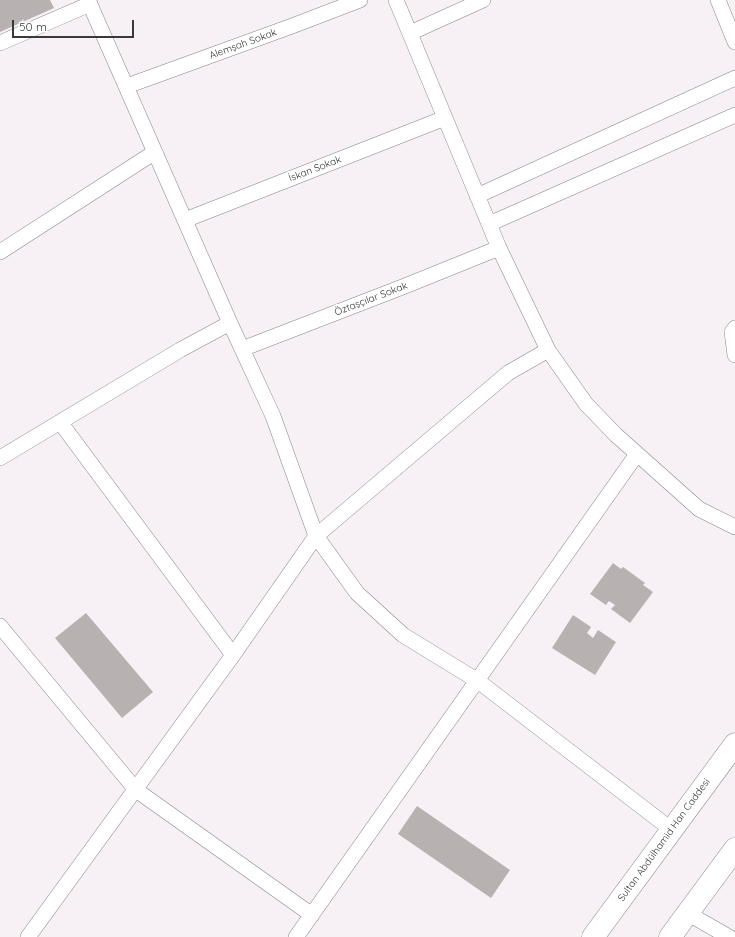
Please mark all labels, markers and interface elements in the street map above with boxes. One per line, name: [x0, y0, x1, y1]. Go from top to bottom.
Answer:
scale bar: [14, 12, 136, 38]
text: 50 m: [19, 19, 47, 34]
street label: Alemşah Sokak: [208, 26, 278, 62]
street label: İskan Sokak: [287, 153, 343, 185]
street label: Öztaşçılar Sokak: [333, 280, 409, 318]
street label: Sultan Abdülhamid Han Caddesi: [615, 776, 713, 904]

